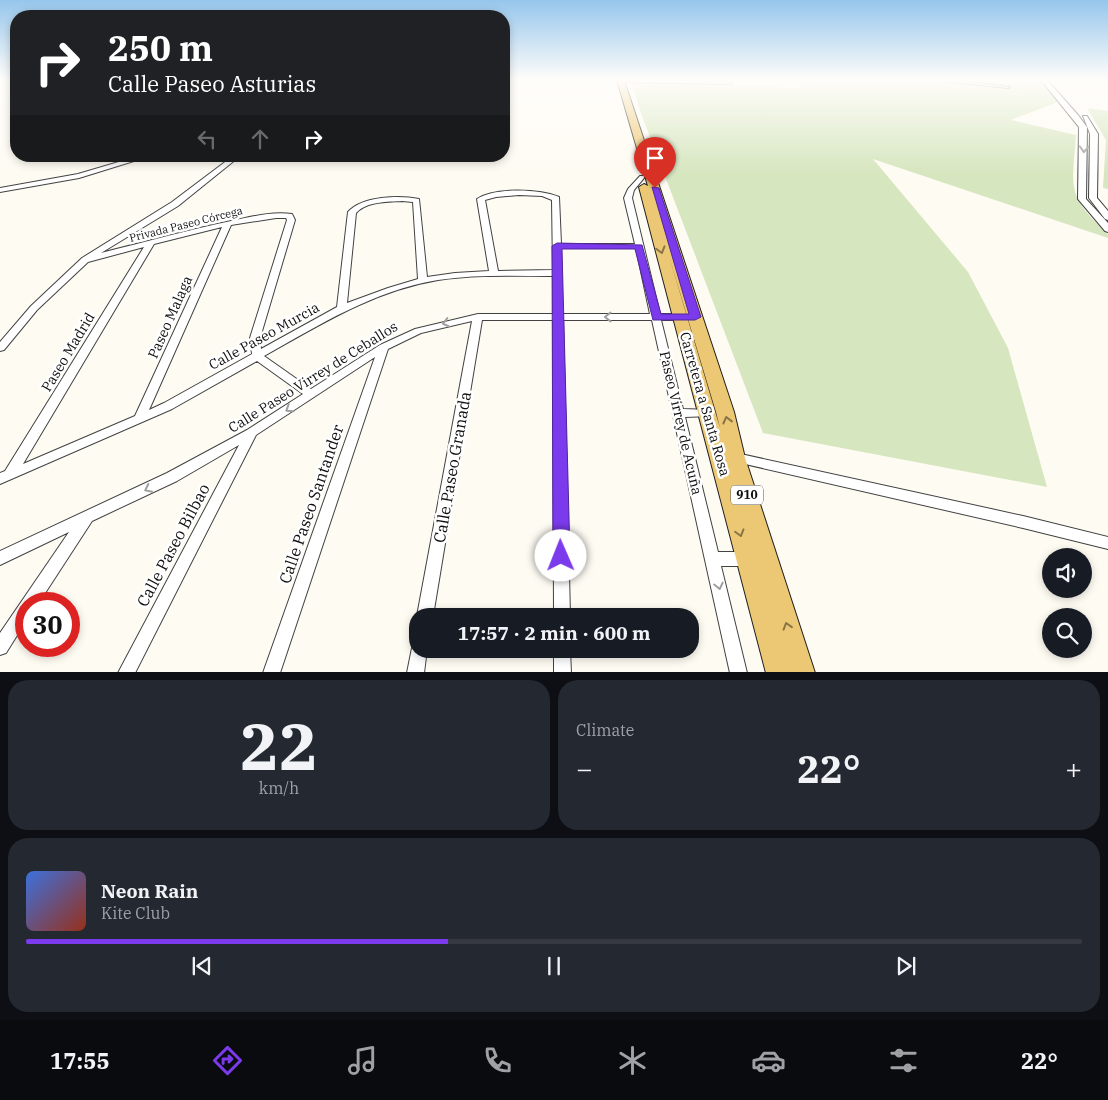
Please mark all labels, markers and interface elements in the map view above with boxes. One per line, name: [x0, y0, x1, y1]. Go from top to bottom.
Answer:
text: 250 m: [108, 25, 213, 71]
icon: right: [25, 30, 90, 95]
text: Calle Paseo Asturias: [108, 69, 316, 98]
icon: left: [193, 125, 221, 153]
icon: ahead: [246, 125, 274, 153]
icon: right: [299, 125, 327, 153]
pin: [634, 137, 676, 188]
icon: arrive: [641, 144, 669, 172]
one-way arrow: [1078, 145, 1089, 153]
street label: Privada Paseo Córcega: [128, 203, 244, 245]
one-way arrow: [656, 246, 666, 254]
street label: Paseo Malaga: [144, 273, 196, 361]
street label: Calle Paseo Murcia: [206, 298, 323, 374]
street label: Paseo Madrid: [37, 309, 99, 395]
one-way arrow: [603, 312, 611, 322]
street label: Calle Paseo Virrey de Ceballos: [225, 317, 401, 437]
one-way arrow: [441, 317, 450, 328]
street label: Carretera a Santa Rosa: [676, 330, 734, 479]
street label: Paseo Virrey de Acuña: [656, 349, 706, 497]
street label: Calle Paseo Granada: [429, 390, 475, 544]
one-way arrow: [285, 402, 294, 412]
one-way arrow: [722, 415, 733, 424]
street label: Calle Paseo Santander: [274, 422, 348, 586]
street label: Calle Paseo Bilbao: [132, 480, 214, 610]
one-way arrow: [144, 483, 153, 493]
road number: 910: [731, 486, 763, 504]
one-way arrow: [735, 528, 745, 536]
position arrow: [534, 529, 586, 581]
map controls: [1042, 548, 1092, 658]
button: sound: [1042, 548, 1092, 598]
one-way arrow: [713, 582, 724, 591]
speed limit sign: 30: [15, 592, 80, 657]
button: search: [1042, 608, 1092, 658]
text: 17:57 · 2 min · 600 m: [458, 621, 650, 645]
one-way arrow: [783, 622, 793, 631]
text: 22: [240, 703, 318, 788]
text: Climate: [576, 720, 634, 740]
text: 22°: [797, 744, 861, 793]
text: −: [576, 750, 593, 787]
text: +: [1065, 750, 1082, 787]
text: km/h: [259, 778, 299, 798]
text: Neon Rain: [101, 879, 198, 903]
text: Kite Club: [101, 903, 170, 923]
icon: previous: [188, 952, 216, 980]
icon: pause: [540, 952, 568, 980]
icon: next: [892, 952, 920, 980]
icon: directions: [210, 1043, 245, 1078]
icon: music: [345, 1043, 380, 1078]
icon: phone: [480, 1043, 515, 1078]
icon: climate: [615, 1043, 650, 1078]
icon: car: [751, 1043, 786, 1078]
icon: filters: [886, 1043, 921, 1078]
text: 17:55: [50, 1046, 110, 1075]
text: 22°: [1021, 1046, 1058, 1075]

